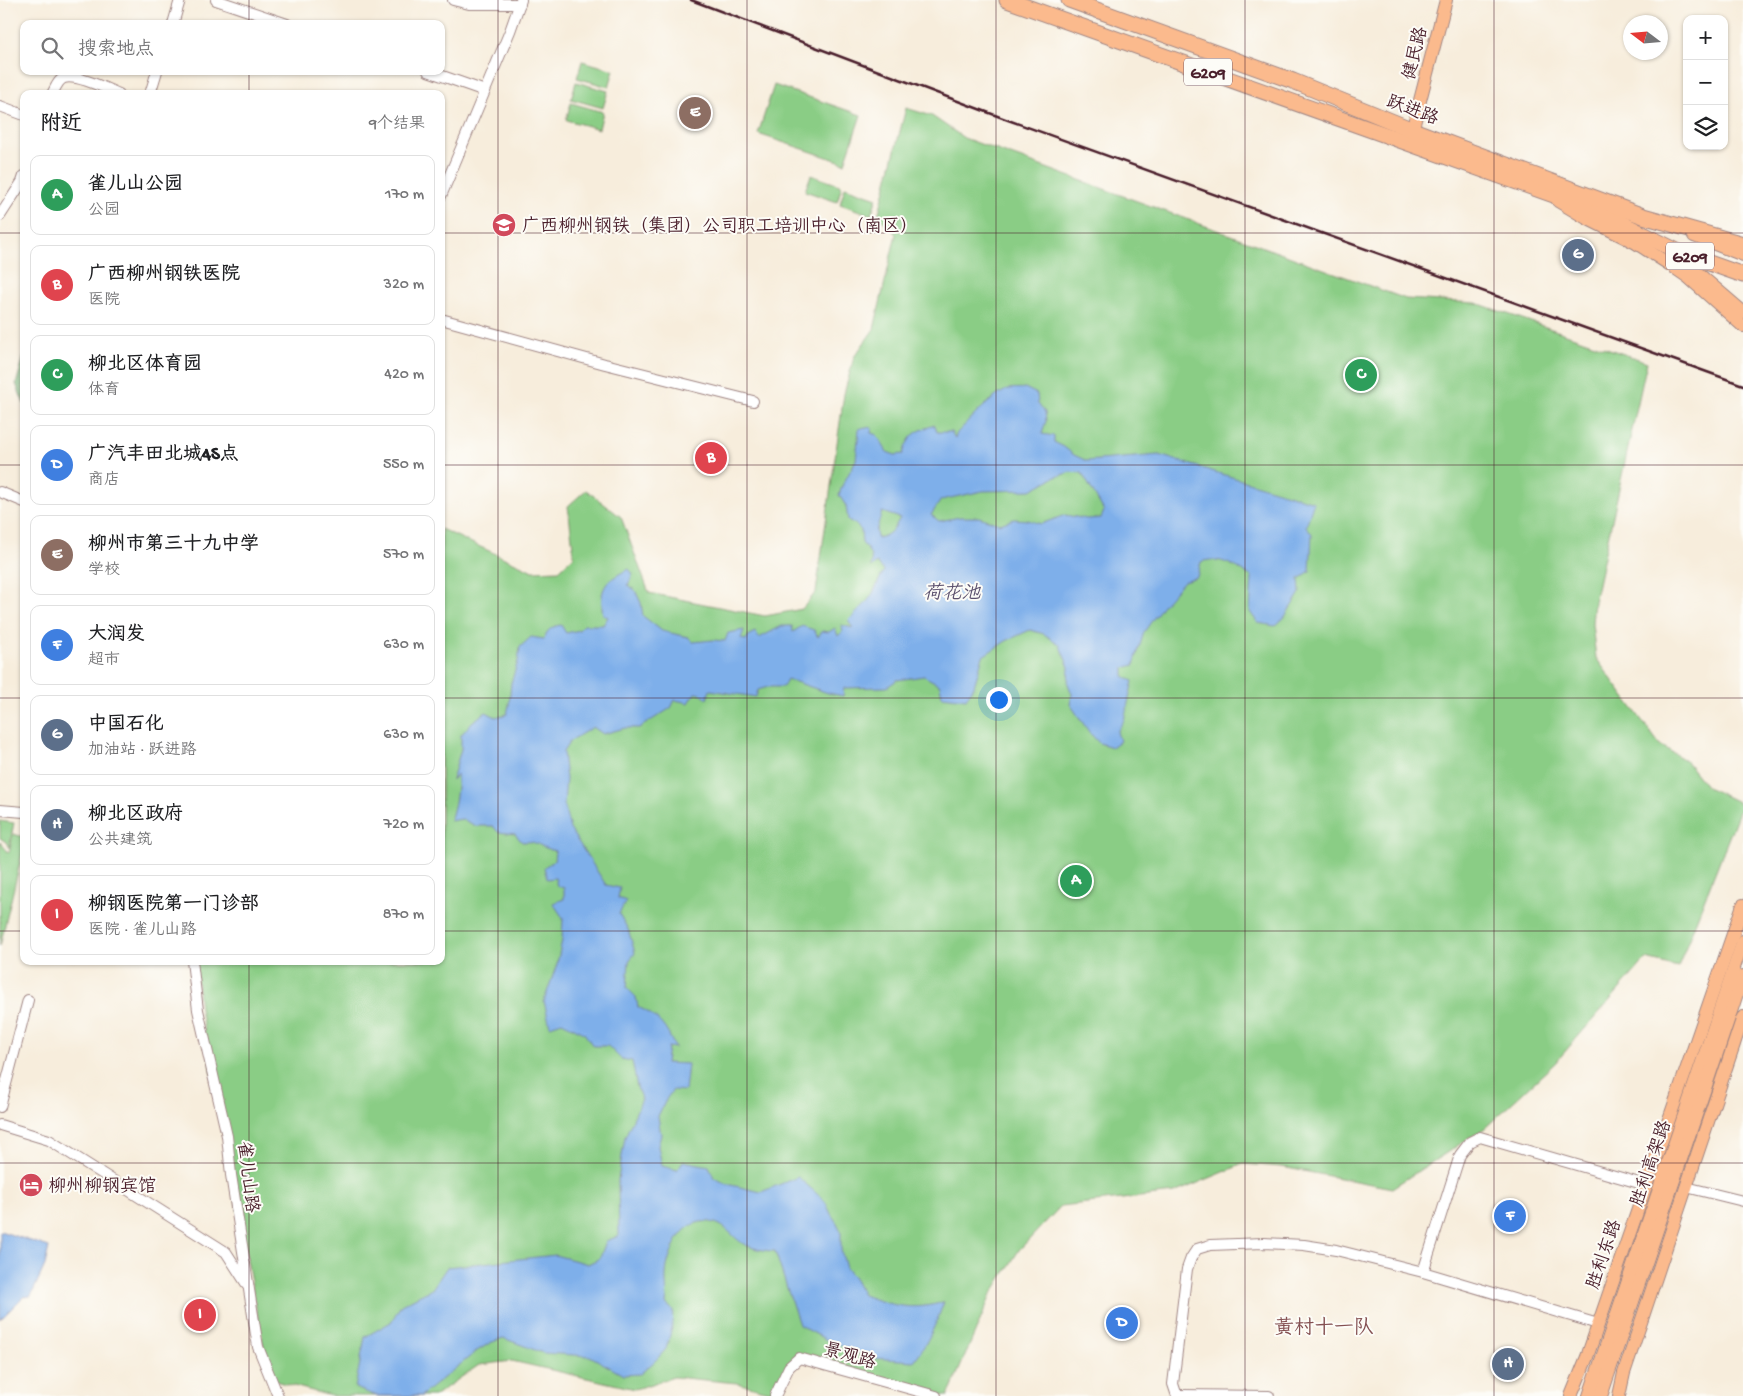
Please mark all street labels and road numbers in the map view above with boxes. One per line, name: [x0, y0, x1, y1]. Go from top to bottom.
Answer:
street label: 健民路: [1399, 25, 1433, 82]
road number: G209: [1184, 58, 1232, 86]
street label: 跃进路: [1383, 91, 1441, 131]
road number: G209: [1666, 242, 1714, 270]
street label: 胜利高架路: [1627, 1118, 1677, 1210]
street label: 雀儿山路: [232, 1140, 262, 1214]
street label: 胜利东路: [1583, 1217, 1627, 1292]
street label: 景观路: [820, 1339, 878, 1375]

